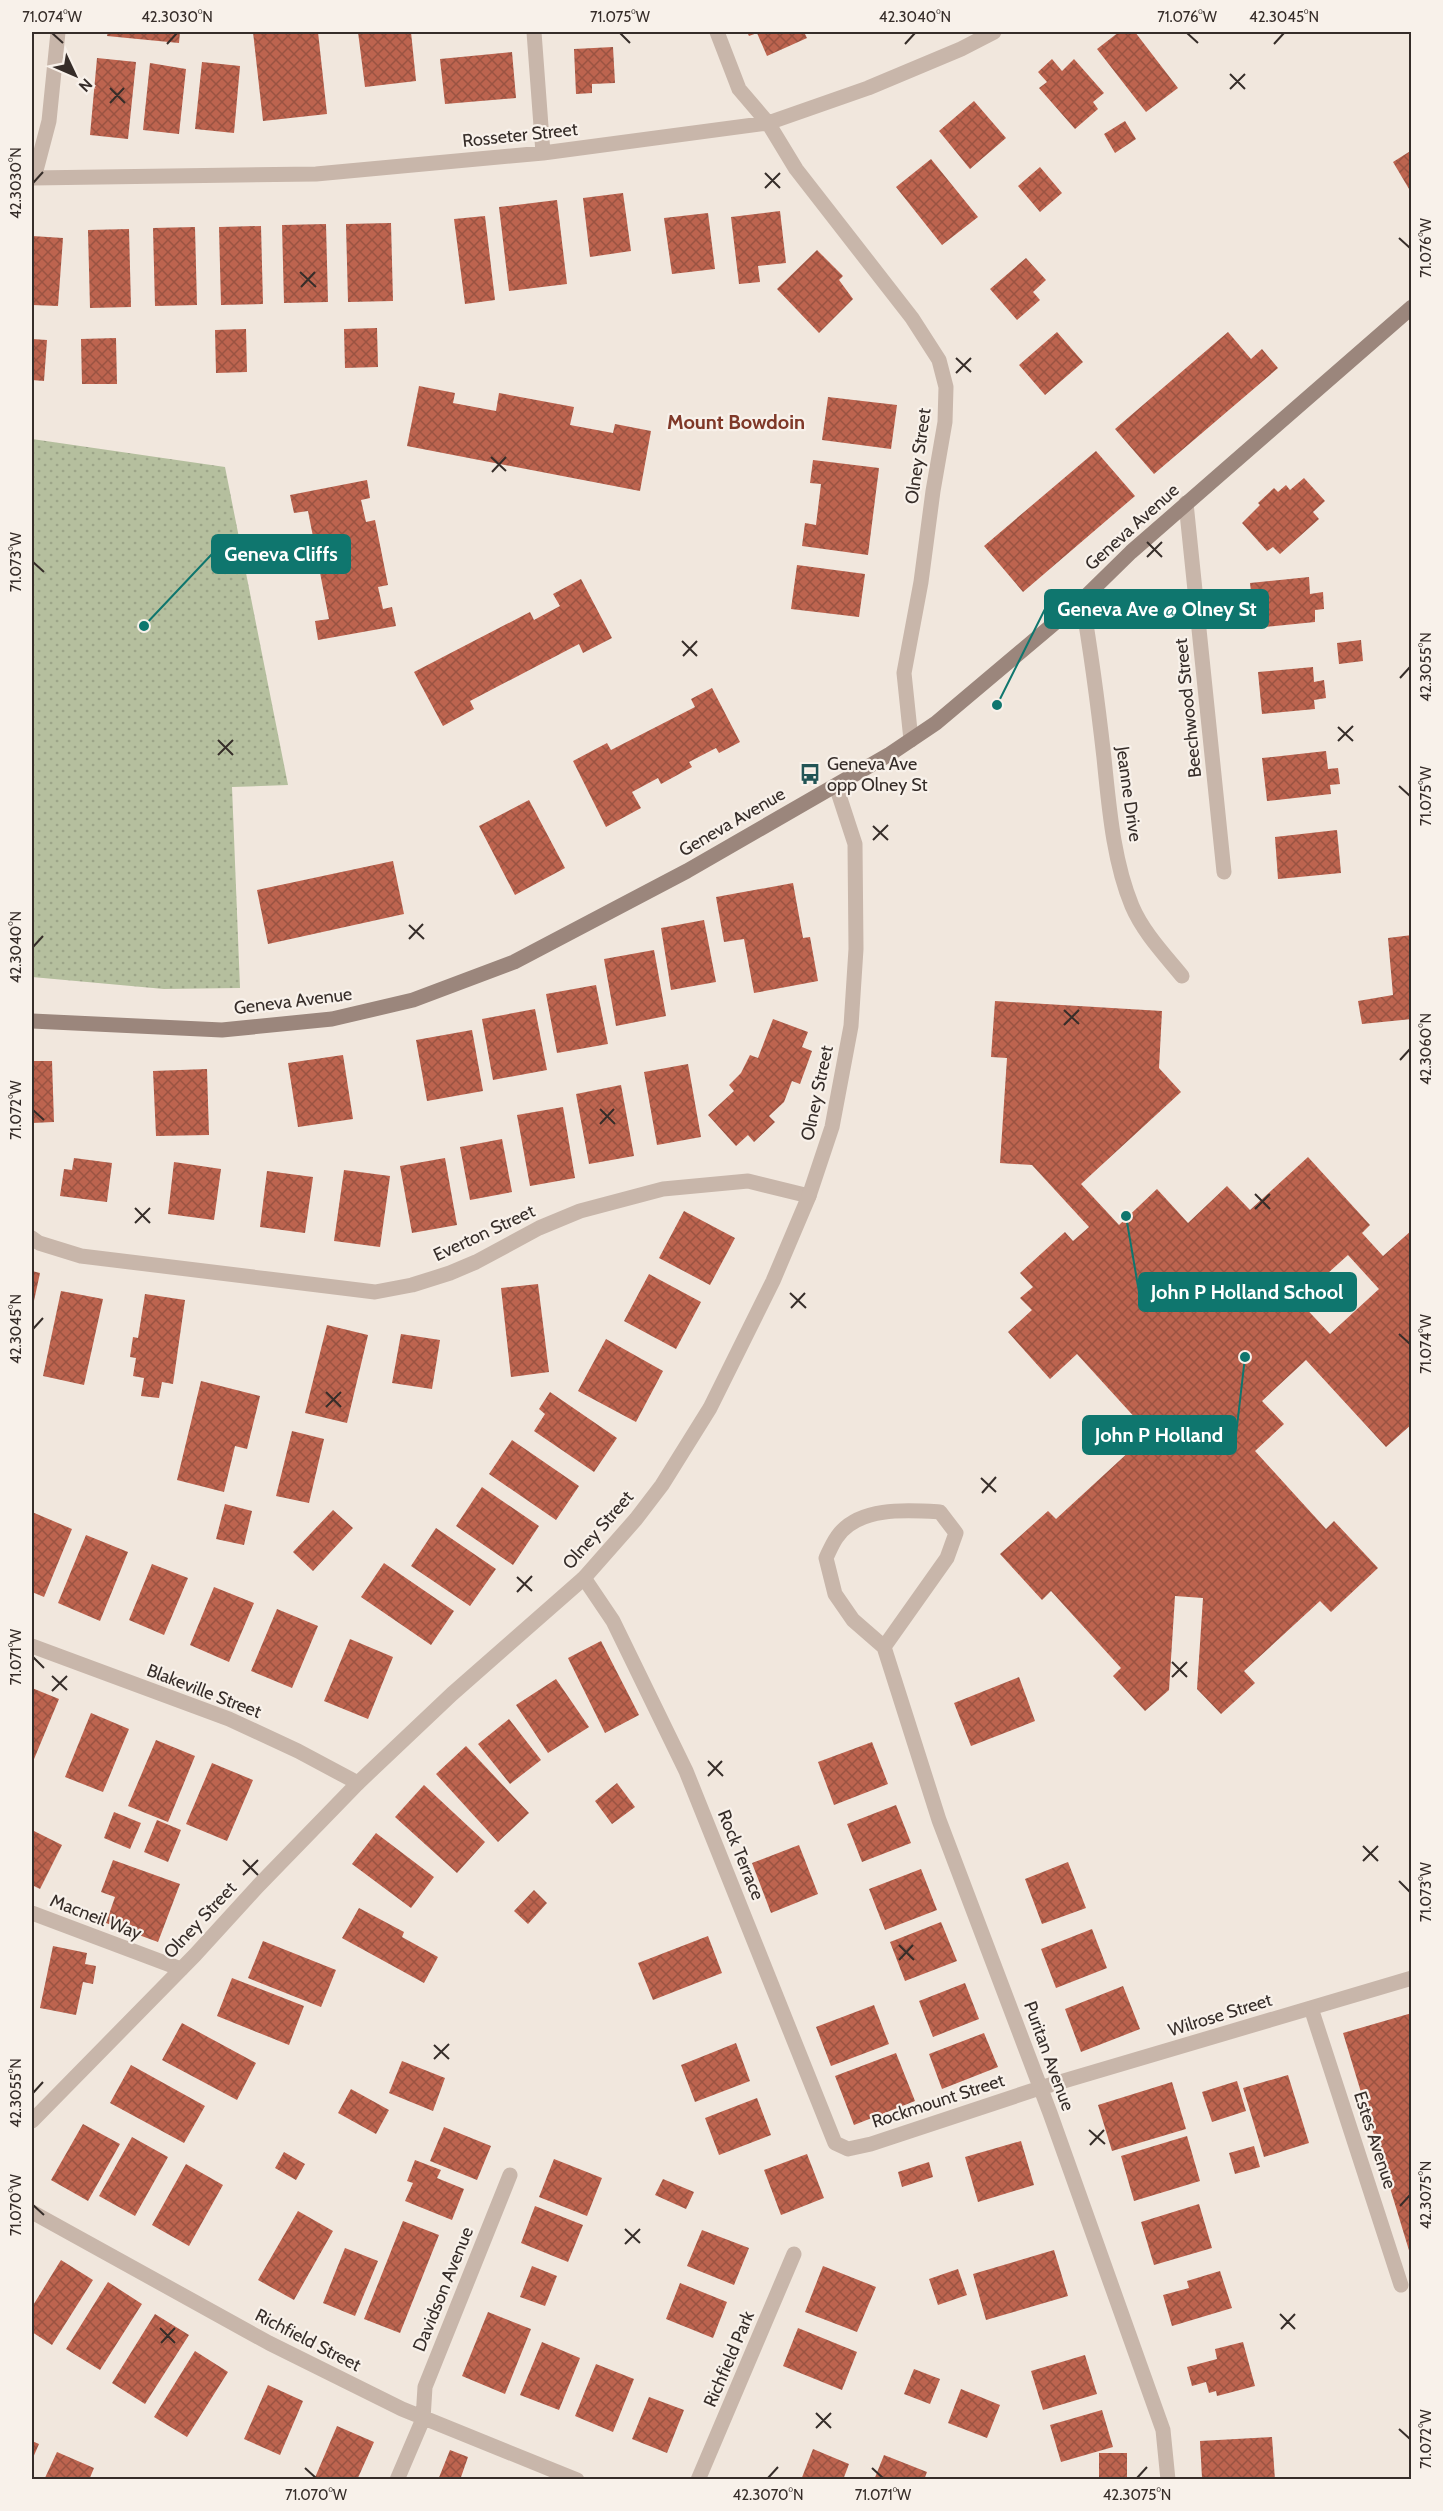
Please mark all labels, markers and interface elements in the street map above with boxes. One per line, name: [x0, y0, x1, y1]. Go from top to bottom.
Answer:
text: 71.074°W: [22, 8, 83, 26]
text: 42.3030°N: [141, 8, 213, 26]
text: 71.075°W: [590, 8, 651, 26]
text: 42.3040°N: [879, 8, 951, 26]
text: 71.076°W: [1157, 8, 1218, 26]
text: 42.3045°N: [1249, 8, 1319, 26]
north arrow: [45, 45, 105, 105]
text: N: [75, 74, 96, 96]
street label: Rosseter Street: [461, 118, 579, 152]
text: 42.3030°N: [7, 147, 25, 219]
text: 71.076°W: [1417, 217, 1435, 278]
street label: Olney Street: [900, 407, 936, 505]
district label: Mount Bowdoin: [667, 410, 805, 434]
street label: Geneva Avenue: [1080, 479, 1184, 575]
text: 71.073°W: [7, 531, 25, 592]
callout: Geneva Cliffs: [212, 535, 350, 573]
text: Geneva Cliffs: [224, 542, 338, 566]
callout: Geneva Ave @ Olney St: [1045, 590, 1268, 628]
text: Geneva Ave @ Olney St: [1057, 597, 1257, 621]
text: 42.3055°N: [1417, 632, 1435, 702]
street label: Beechwood Street: [1170, 637, 1206, 779]
street label: Jeanne Drive: [1111, 744, 1147, 843]
place label: Geneva Ave opp Olney St: [827, 753, 928, 796]
bus stop icon: Geneva Ave opp Olney St: [798, 762, 822, 786]
text: 71.075°W: [1417, 765, 1435, 826]
street label: Geneva Avenue: [675, 783, 789, 861]
text: 42.3040°N: [7, 911, 25, 983]
street label: Geneva Avenue: [233, 983, 353, 1019]
text: 42.3060°N: [1417, 1013, 1435, 1085]
street label: Olney Street: [796, 1043, 838, 1143]
text: 71.072°W: [7, 1079, 25, 1140]
street label: Everton Street: [430, 1200, 538, 1266]
callout: John P Holland School: [1139, 1273, 1356, 1311]
text: John P Holland School: [1150, 1280, 1343, 1304]
text: 42.3045°N: [7, 1294, 25, 1364]
text: 71.074°W: [1417, 1313, 1435, 1374]
callout: John P Holland: [1083, 1416, 1236, 1454]
text: John P Holland: [1094, 1423, 1223, 1447]
street label: Olney Street: [558, 1486, 638, 1574]
text: 71.071°W: [7, 1628, 25, 1685]
street label: Blakeville Street: [144, 1659, 264, 1723]
street label: Rock Terrace: [713, 1807, 769, 1903]
text: 71.073°W: [1417, 1861, 1435, 1922]
street label: Olney Street: [159, 1877, 241, 1963]
street label: Macneil Way: [47, 1889, 145, 1945]
street label: Wilrose Street: [1165, 1989, 1275, 2041]
street label: Puritan Avenue: [1019, 1998, 1079, 2114]
text: 42.3055°N: [7, 2058, 25, 2128]
street label: Rockmount Street: [869, 2069, 1007, 2133]
street label: Estes Avenue: [1349, 2089, 1401, 2191]
text: 42.3075°N: [1417, 2161, 1435, 2229]
text: 71.070°W: [7, 2173, 25, 2236]
street label: Davidson Avenue: [408, 2223, 478, 2355]
street label: Richfield Street: [251, 2304, 365, 2376]
street label: Richfield Park: [699, 2307, 759, 2410]
text: 71.072°W: [1417, 2408, 1435, 2469]
text: 71.070°W: [285, 2486, 348, 2504]
text: 42.3070°N: [733, 2486, 803, 2504]
text: 71.071°W: [855, 2486, 912, 2504]
text: 42.3075°N: [1103, 2486, 1171, 2504]

